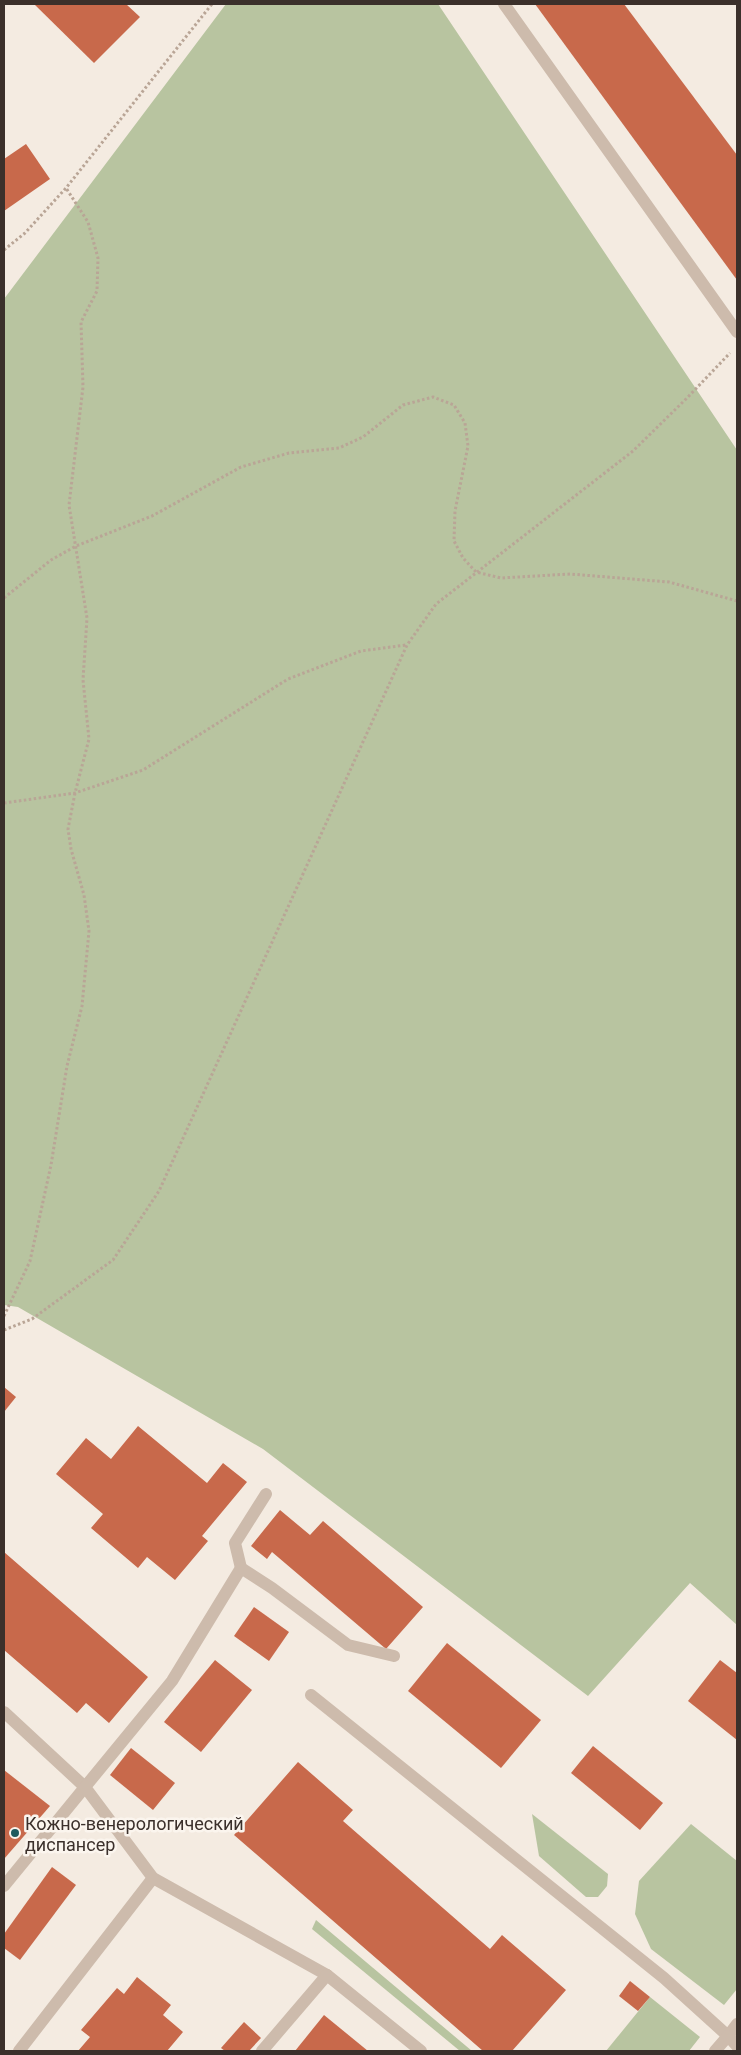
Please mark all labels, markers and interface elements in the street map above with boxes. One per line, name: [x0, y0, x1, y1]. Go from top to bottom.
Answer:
place label: Кожно-венерологический диспансер: [25, 1813, 244, 1855]
marker: Кожно-венерологический диспансер: [9, 1827, 21, 1839]

